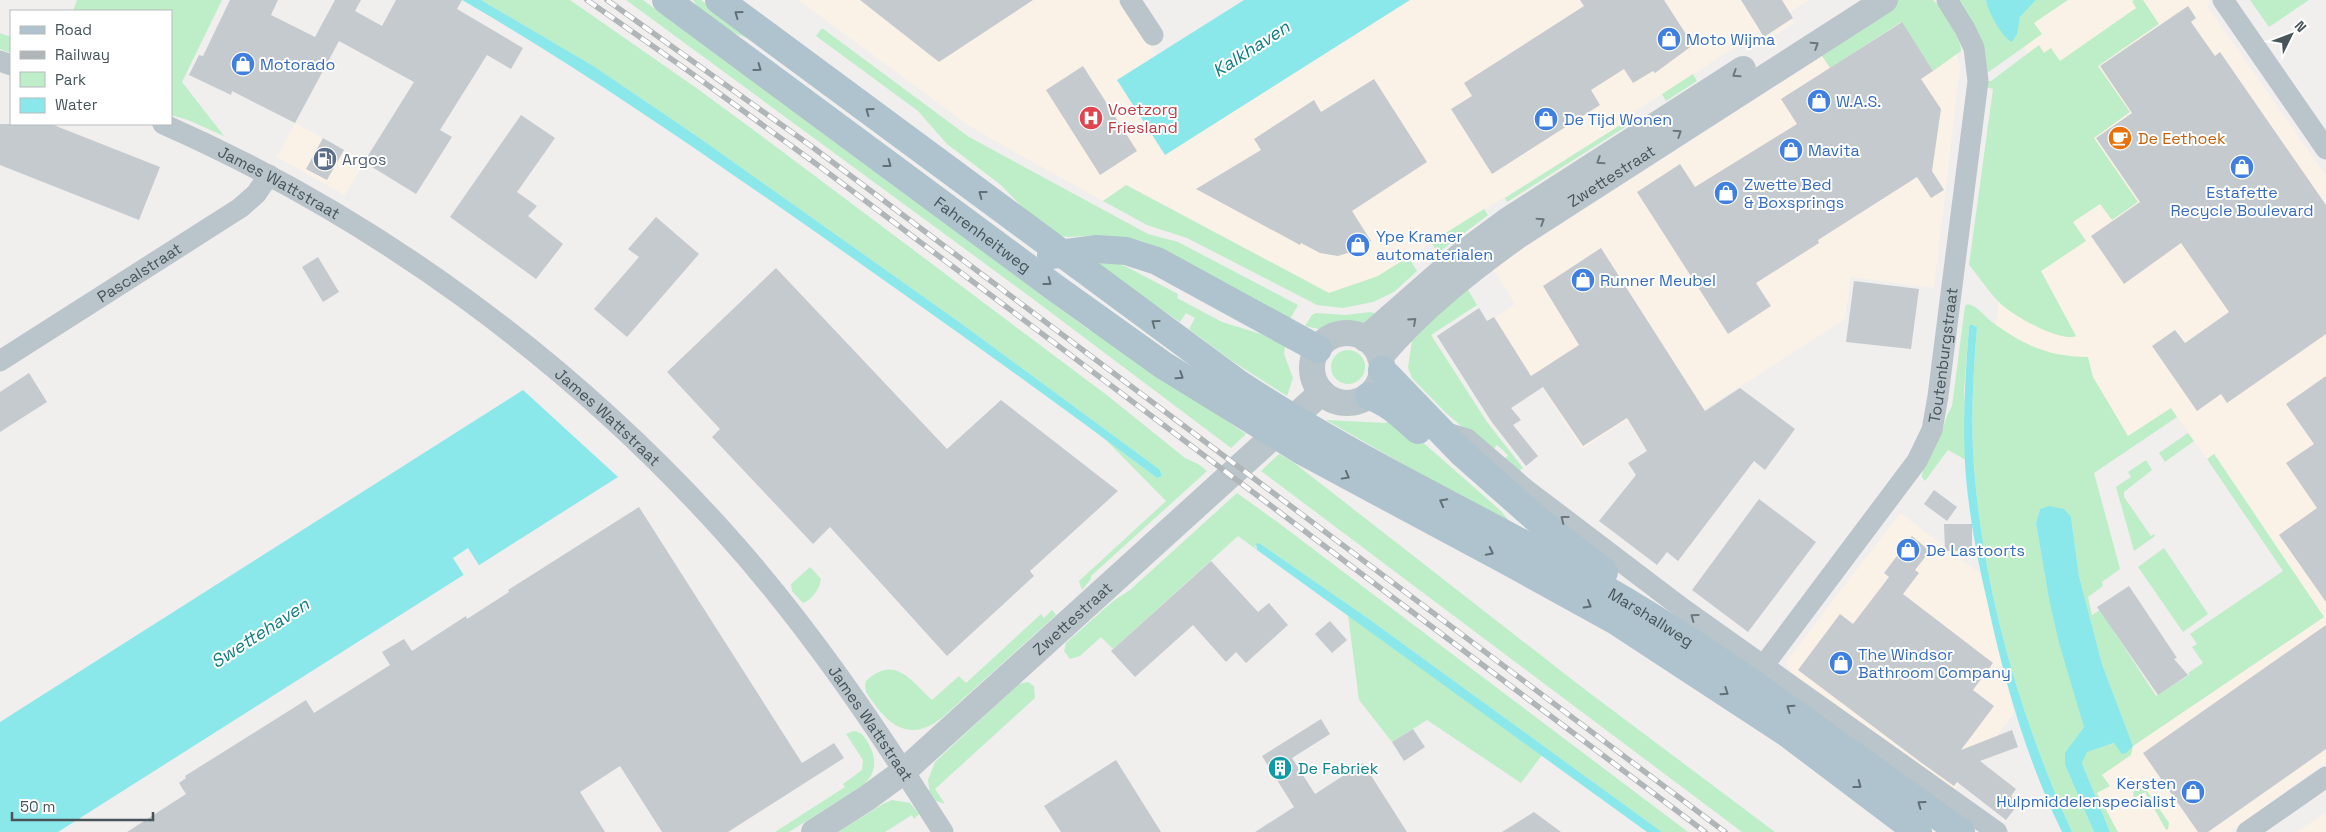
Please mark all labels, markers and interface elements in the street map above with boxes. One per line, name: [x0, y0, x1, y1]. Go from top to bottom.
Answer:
legend: [10, 10, 172, 125]
north arrow: [2266, 10, 2316, 60]
one-way arrow: [735, 11, 744, 20]
water label: Kalkhaven: [1208, 15, 1294, 82]
text: N: [2291, 17, 2310, 36]
text: Road: [55, 20, 92, 39]
shop icon: Moto Wijma: [1656, 26, 1682, 52]
place label: Moto Wijma: [1686, 29, 1775, 50]
one-way arrow: [1809, 42, 1818, 52]
text: Railway: [55, 45, 110, 64]
shop icon: Motorado: [230, 51, 256, 77]
place label: Motorado: [260, 54, 335, 75]
one-way arrow: [752, 62, 761, 70]
one-way arrow: [1733, 67, 1742, 77]
text: Park: [55, 70, 86, 89]
shop icon: W.A.S.: [1806, 88, 1832, 114]
place label: W.A.S.: [1836, 91, 1881, 112]
text: Water: [55, 95, 98, 114]
place label: Voetzorg Friesland: [1108, 99, 1178, 138]
hospital icon: Voetzorg Friesland: [1078, 105, 1104, 131]
shop icon: De Tijd Wonen: [1533, 106, 1559, 132]
one-way arrow: [866, 108, 875, 116]
place label: De Tijd Wonen: [1564, 109, 1672, 130]
cafe icon: De Eethoek: [2107, 125, 2133, 151]
place label: De Eethoek: [2138, 128, 2226, 149]
one-way arrow: [1672, 130, 1681, 139]
shop icon: Mavita: [1778, 137, 1804, 163]
street label: Zwettestraat: [1564, 140, 1659, 212]
place label: Mavita: [1808, 140, 1860, 161]
street label: James Wattstraat: [214, 141, 344, 224]
fuel station icon: Argos: [312, 146, 338, 172]
place label: Argos: [342, 149, 386, 170]
shop icon: Estafette Recycle Boulevard: [2229, 154, 2255, 180]
one-way arrow: [1596, 155, 1605, 165]
one-way arrow: [882, 158, 892, 167]
place label: Zwette Bed & Boxsprings: [1744, 174, 1844, 213]
shop icon: Zwette Bed & Boxsprings: [1713, 180, 1739, 206]
place label: Estafette Recycle Boulevard: [2171, 182, 2313, 221]
one-way arrow: [978, 191, 988, 200]
street label: Fahrenheitweg: [930, 192, 1035, 278]
one-way arrow: [1536, 217, 1545, 227]
place label: Ype Kramer automaterialen: [1376, 226, 1493, 265]
shop icon: Ype Kramer automaterialen: [1345, 232, 1371, 258]
street label: Pascalstraat: [93, 238, 186, 307]
shop icon: Runner Meubel: [1570, 267, 1596, 293]
place label: Runner Meubel: [1600, 270, 1716, 291]
one-way arrow: [1042, 276, 1052, 285]
street label: Toutenburgstraat: [1923, 286, 1963, 425]
one-way arrow: [1408, 318, 1417, 327]
one-way arrow: [1152, 320, 1161, 329]
street label: James Wattstraat: [550, 363, 665, 471]
one-way arrow: [1175, 370, 1184, 379]
one-way arrow: [1341, 470, 1350, 480]
one-way arrow: [1439, 498, 1448, 508]
one-way arrow: [1561, 516, 1570, 524]
shop icon: De Lastoorts: [1895, 537, 1921, 563]
place label: De Lastoorts: [1926, 540, 2025, 561]
one-way arrow: [1485, 546, 1494, 556]
street label: Zwettestraat: [1029, 577, 1117, 660]
street label: Marshallweg: [1604, 583, 1698, 652]
water label: Swettehaven: [206, 592, 314, 673]
one-way arrow: [1582, 599, 1591, 609]
one-way arrow: [1691, 614, 1700, 622]
place label: The Windsor Bathroom Company: [1858, 644, 2011, 683]
shop icon: The Windsor Bathroom Company: [1828, 650, 1854, 676]
street label: James Wattstraat: [823, 661, 918, 785]
one-way arrow: [1719, 686, 1729, 695]
one-way arrow: [1786, 705, 1796, 714]
building icon: De Fabriek: [1267, 755, 1293, 781]
place label: De Fabriek: [1298, 758, 1379, 779]
place label: Kersten Hulpmiddelenspecialist: [1996, 773, 2176, 812]
one-way arrow: [1852, 779, 1862, 788]
shop icon: Kersten Hulpmiddelenspecialist: [2180, 779, 2206, 805]
scale bar: [12, 790, 154, 822]
text: 50 m: [20, 797, 55, 816]
one-way arrow: [1917, 801, 1927, 810]

